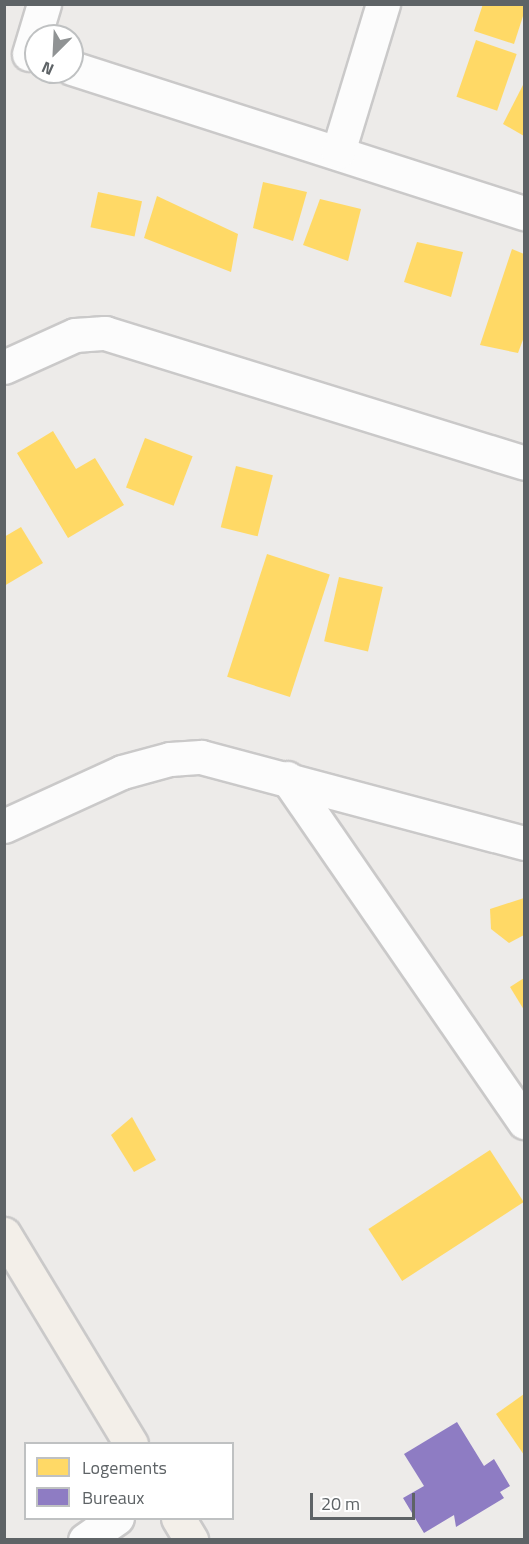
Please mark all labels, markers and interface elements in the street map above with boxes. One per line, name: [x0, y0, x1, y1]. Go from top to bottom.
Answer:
north arrow: [24, 24, 84, 84]
text: N: [38, 55, 57, 82]
legend: [24, 1442, 234, 1520]
text: Logements: [82, 1454, 167, 1481]
scale bar: [313, 1481, 418, 1519]
text: Bureaux: [82, 1484, 145, 1511]
text: 20 m: [321, 1490, 360, 1517]

